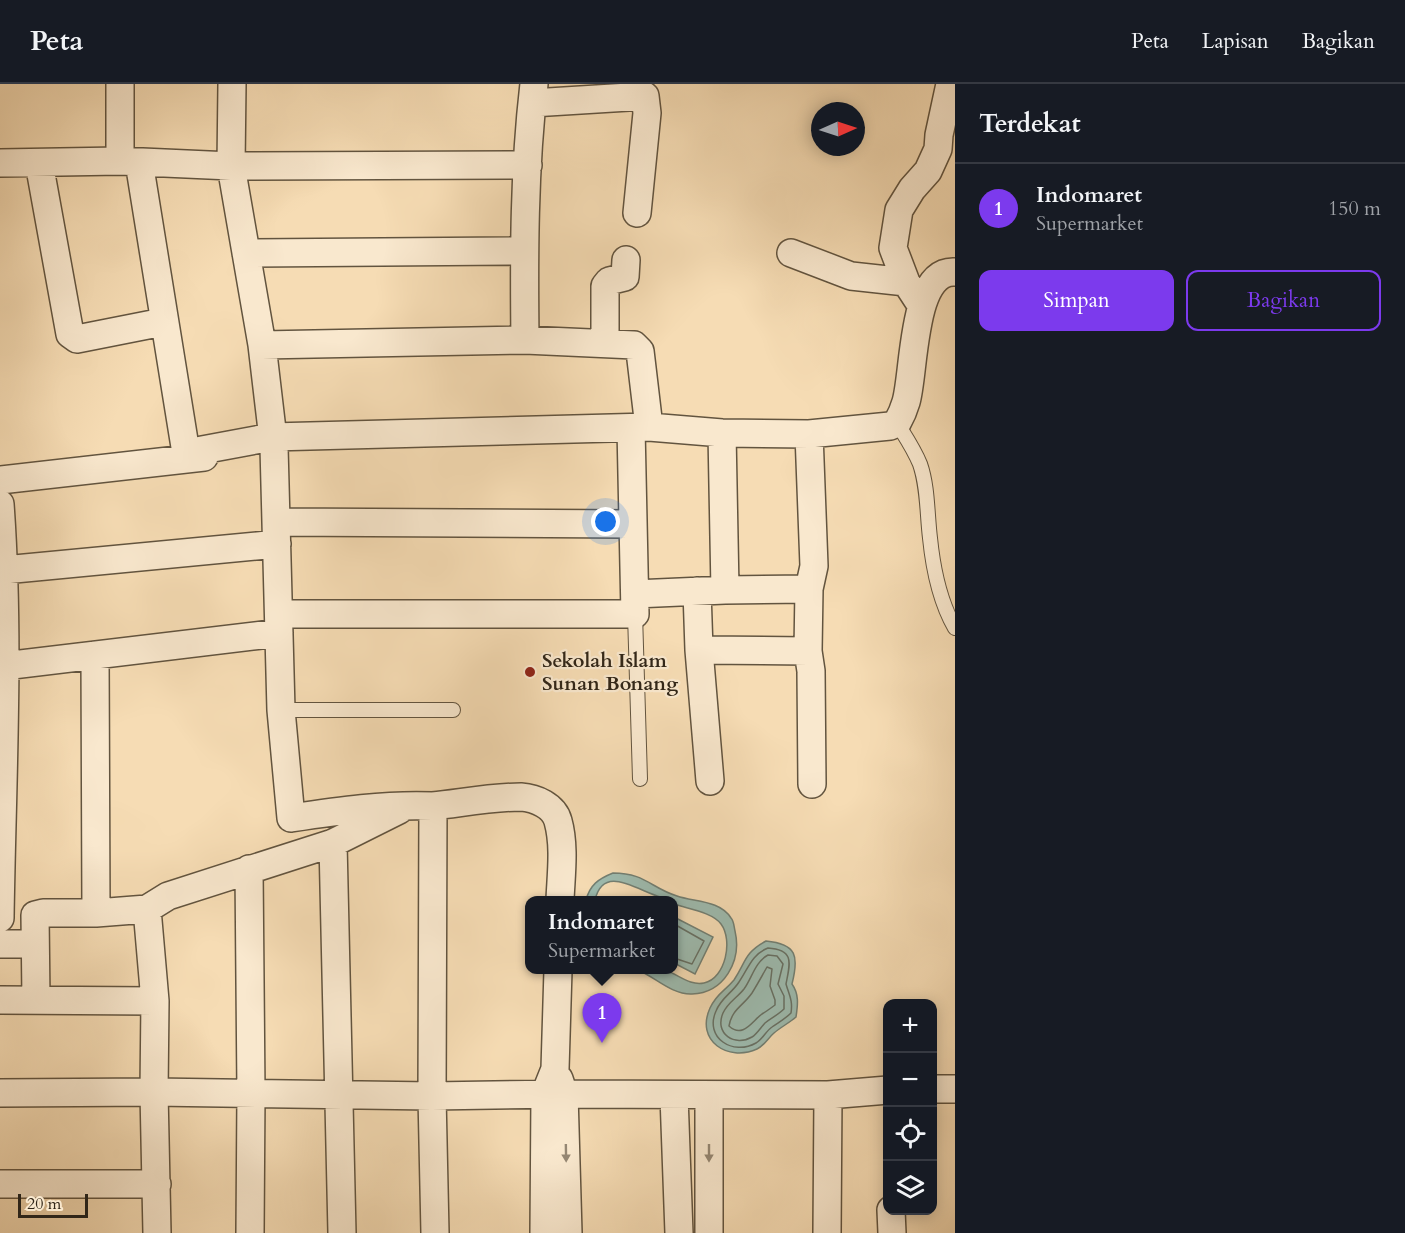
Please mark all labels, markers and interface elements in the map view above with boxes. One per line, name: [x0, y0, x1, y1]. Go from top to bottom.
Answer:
text: Peta: [30, 22, 83, 60]
text: Peta: [1131, 27, 1169, 56]
text: Lapisan: [1202, 27, 1269, 56]
text: Bagikan: [1302, 27, 1375, 56]
north arrow: [811, 102, 865, 156]
text: Terdekat: [979, 106, 1081, 141]
text: Indomaret: [1036, 180, 1142, 210]
text: 1: [993, 195, 1004, 222]
text: 150 m: [1328, 195, 1381, 222]
text: Supermarket: [1036, 210, 1143, 237]
button: Simpan: [979, 270, 1174, 331]
button: Bagikan: [1186, 270, 1381, 331]
your location: [591, 507, 620, 536]
place label: Sekolah Islam Sunan Bonang: [542, 647, 678, 697]
marker: Sekolah Islam Sunan Bonang: [523, 665, 537, 679]
popup: [525, 896, 678, 974]
text: Indomaret: [548, 907, 654, 937]
text: Supermarket: [548, 937, 655, 964]
pin: 1: [582, 994, 622, 1043]
map controls: [883, 999, 937, 1215]
button: +: [883, 999, 937, 1053]
button: −: [883, 1053, 937, 1107]
button: locate: [883, 1107, 937, 1161]
one-way arrow: [561, 1143, 570, 1162]
one-way arrow: [704, 1144, 714, 1163]
button: layers: [883, 1161, 937, 1215]
scale bar: [18, 1191, 88, 1218]
text: 20 m: [27, 1193, 61, 1215]

